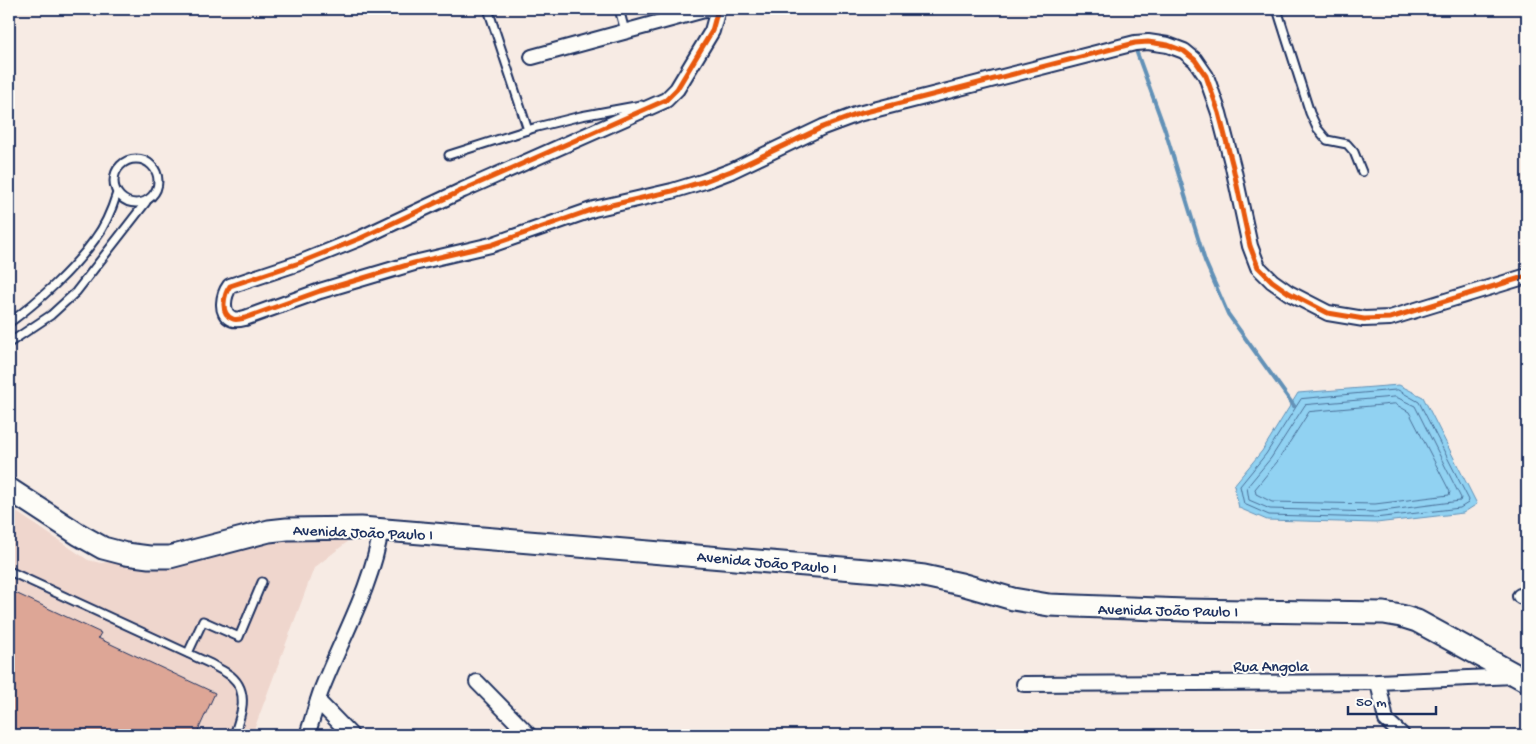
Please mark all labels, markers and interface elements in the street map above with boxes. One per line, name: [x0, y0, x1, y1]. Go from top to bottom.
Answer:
street label: Avenida João Paulo I: [292, 523, 433, 546]
street label: Avenida João Paulo I: [696, 549, 837, 580]
street label: Avenida João Paulo I: [1098, 602, 1238, 623]
street label: Rua Angola: [1233, 659, 1310, 678]
scale bar: [1348, 684, 1436, 716]
text: 50 m: [1356, 694, 1387, 712]

